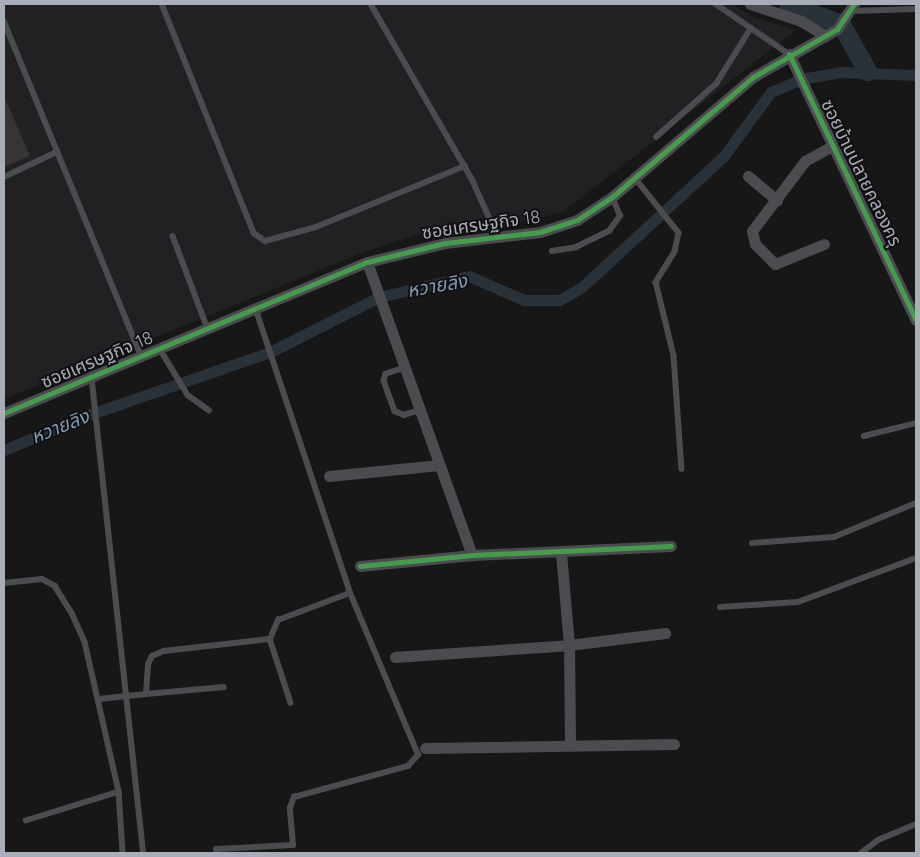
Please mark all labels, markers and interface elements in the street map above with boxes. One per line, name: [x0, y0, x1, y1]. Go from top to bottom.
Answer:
street label: ซอยบ้านปลายคลองครุ: [816, 96, 906, 250]
street label: ซอยเศรษฐกิจ 18: [420, 206, 542, 244]
water label: หวายลิง: [405, 270, 469, 302]
street label: ซอยเศรษฐกิจ 18: [38, 327, 156, 393]
water label: หวายลิง: [28, 405, 92, 449]

